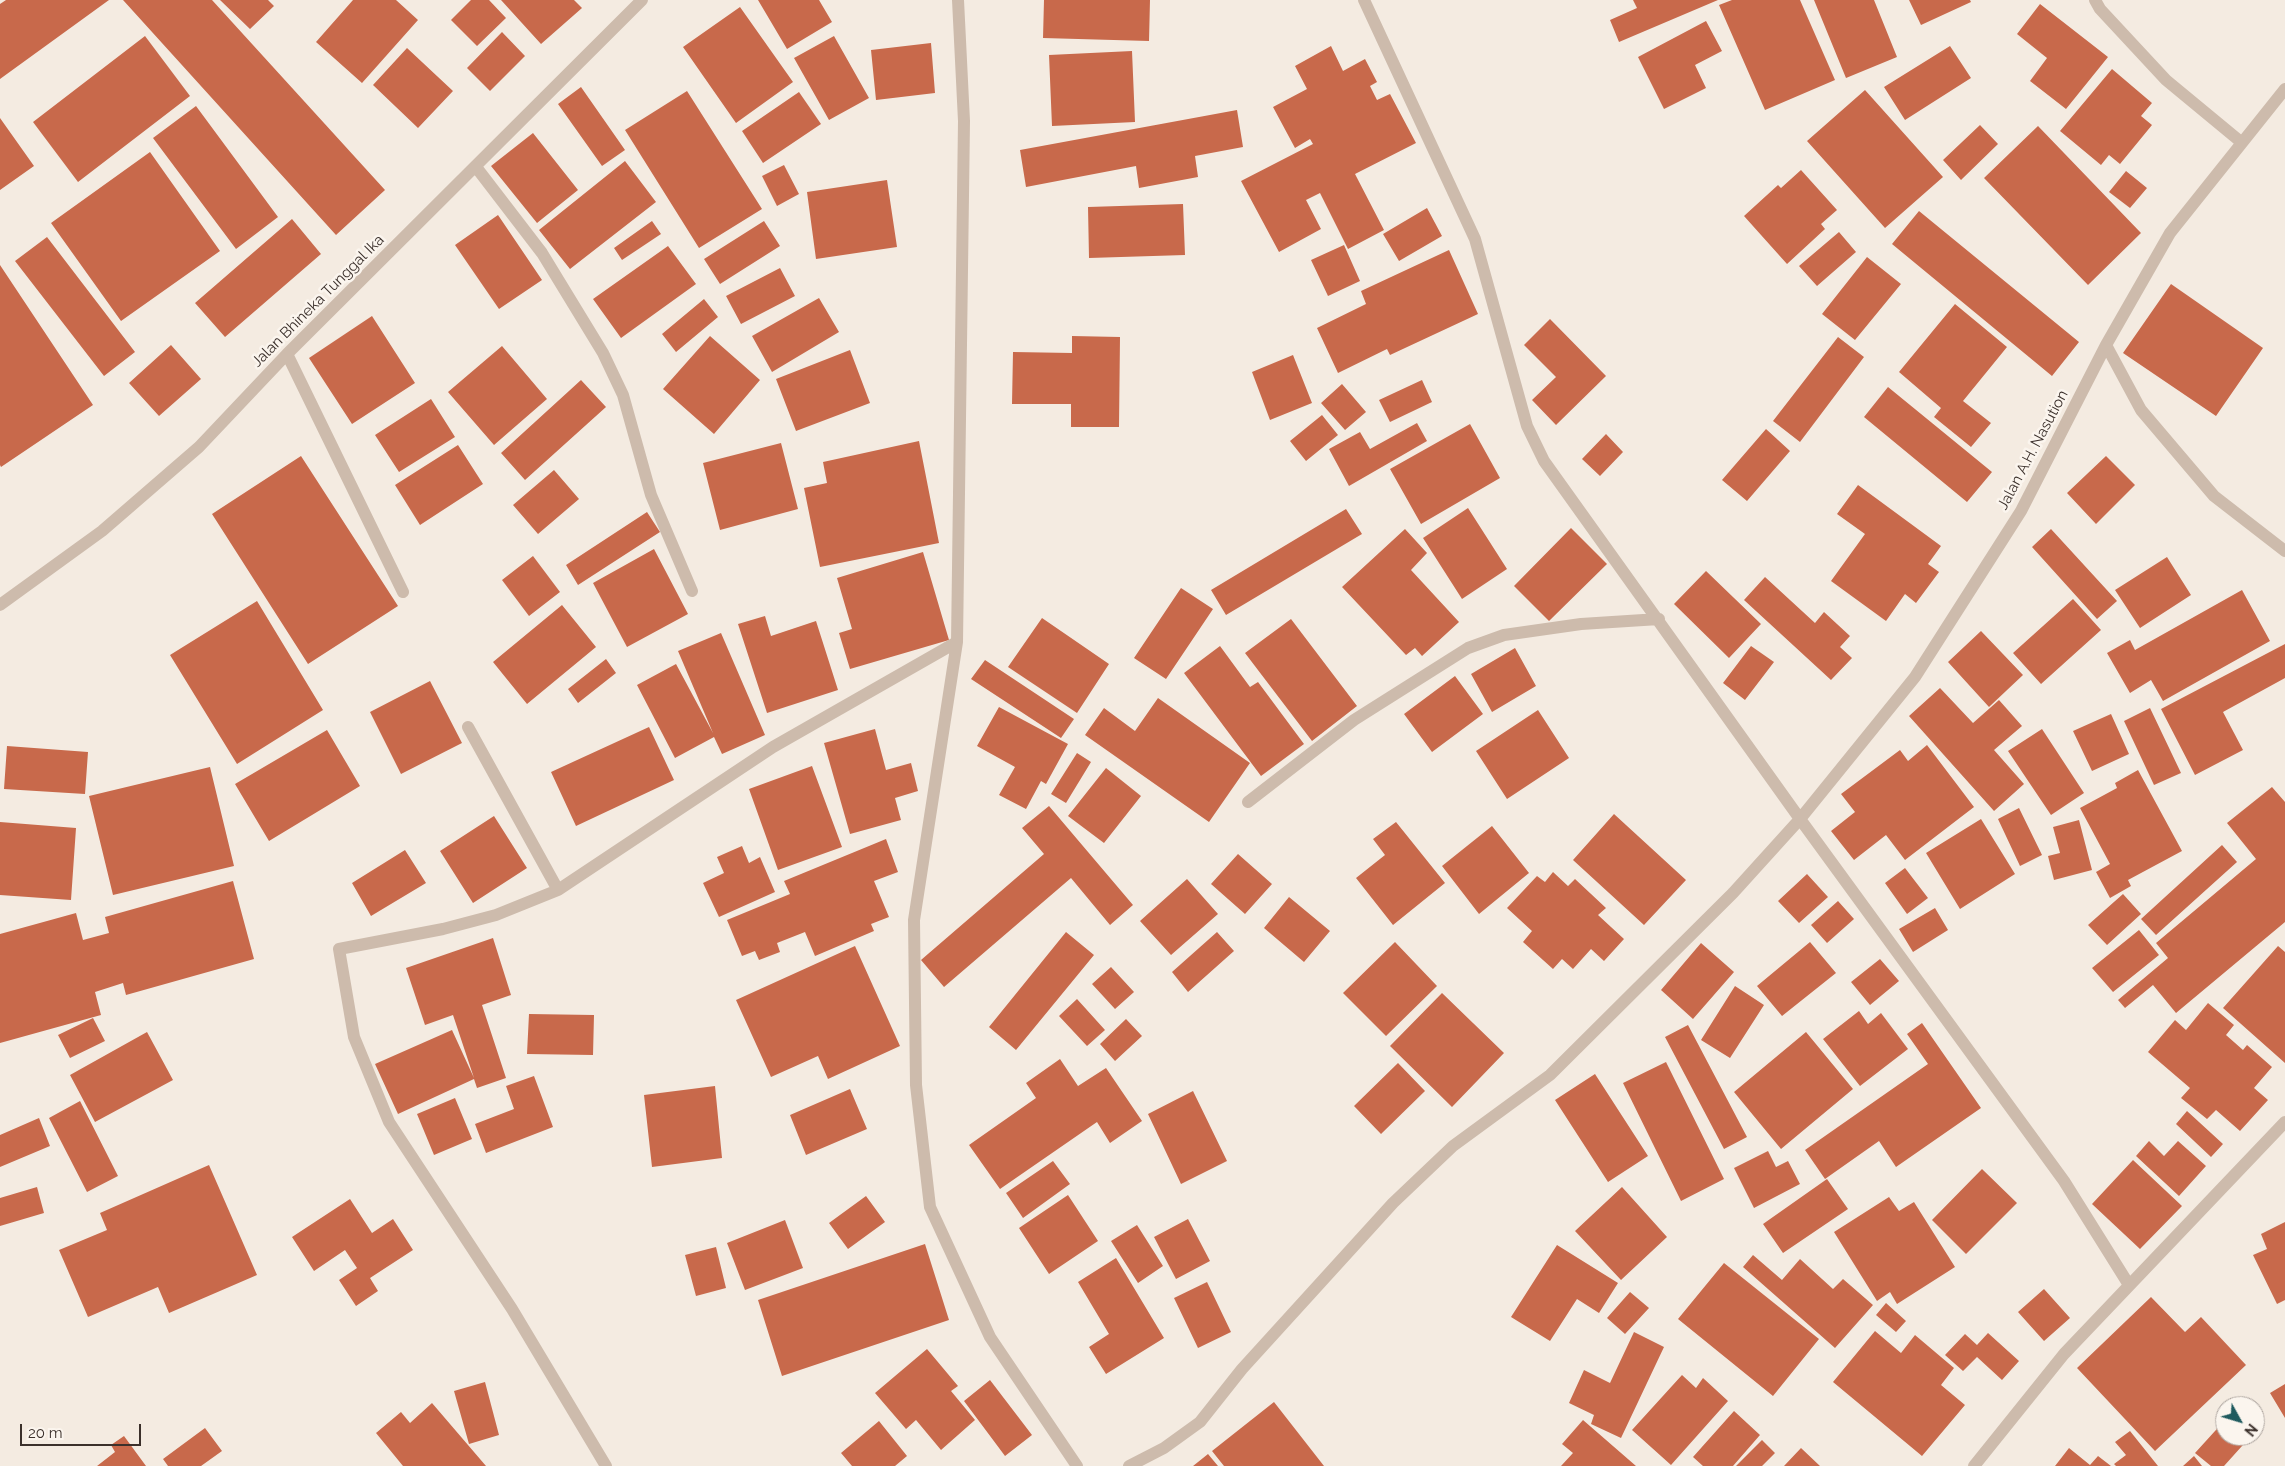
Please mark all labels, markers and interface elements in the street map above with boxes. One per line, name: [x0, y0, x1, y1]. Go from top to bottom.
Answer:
street label: Jalan Bhineka Tunggal Ika: [248, 231, 388, 371]
street label: Jalan A.H. Nasution: [1994, 387, 2072, 513]
north arrow: [2215, 1396, 2265, 1446]
scale bar: [22, 1414, 144, 1446]
text: N: [2241, 1421, 2260, 1439]
text: 20 m: [28, 1424, 63, 1442]

